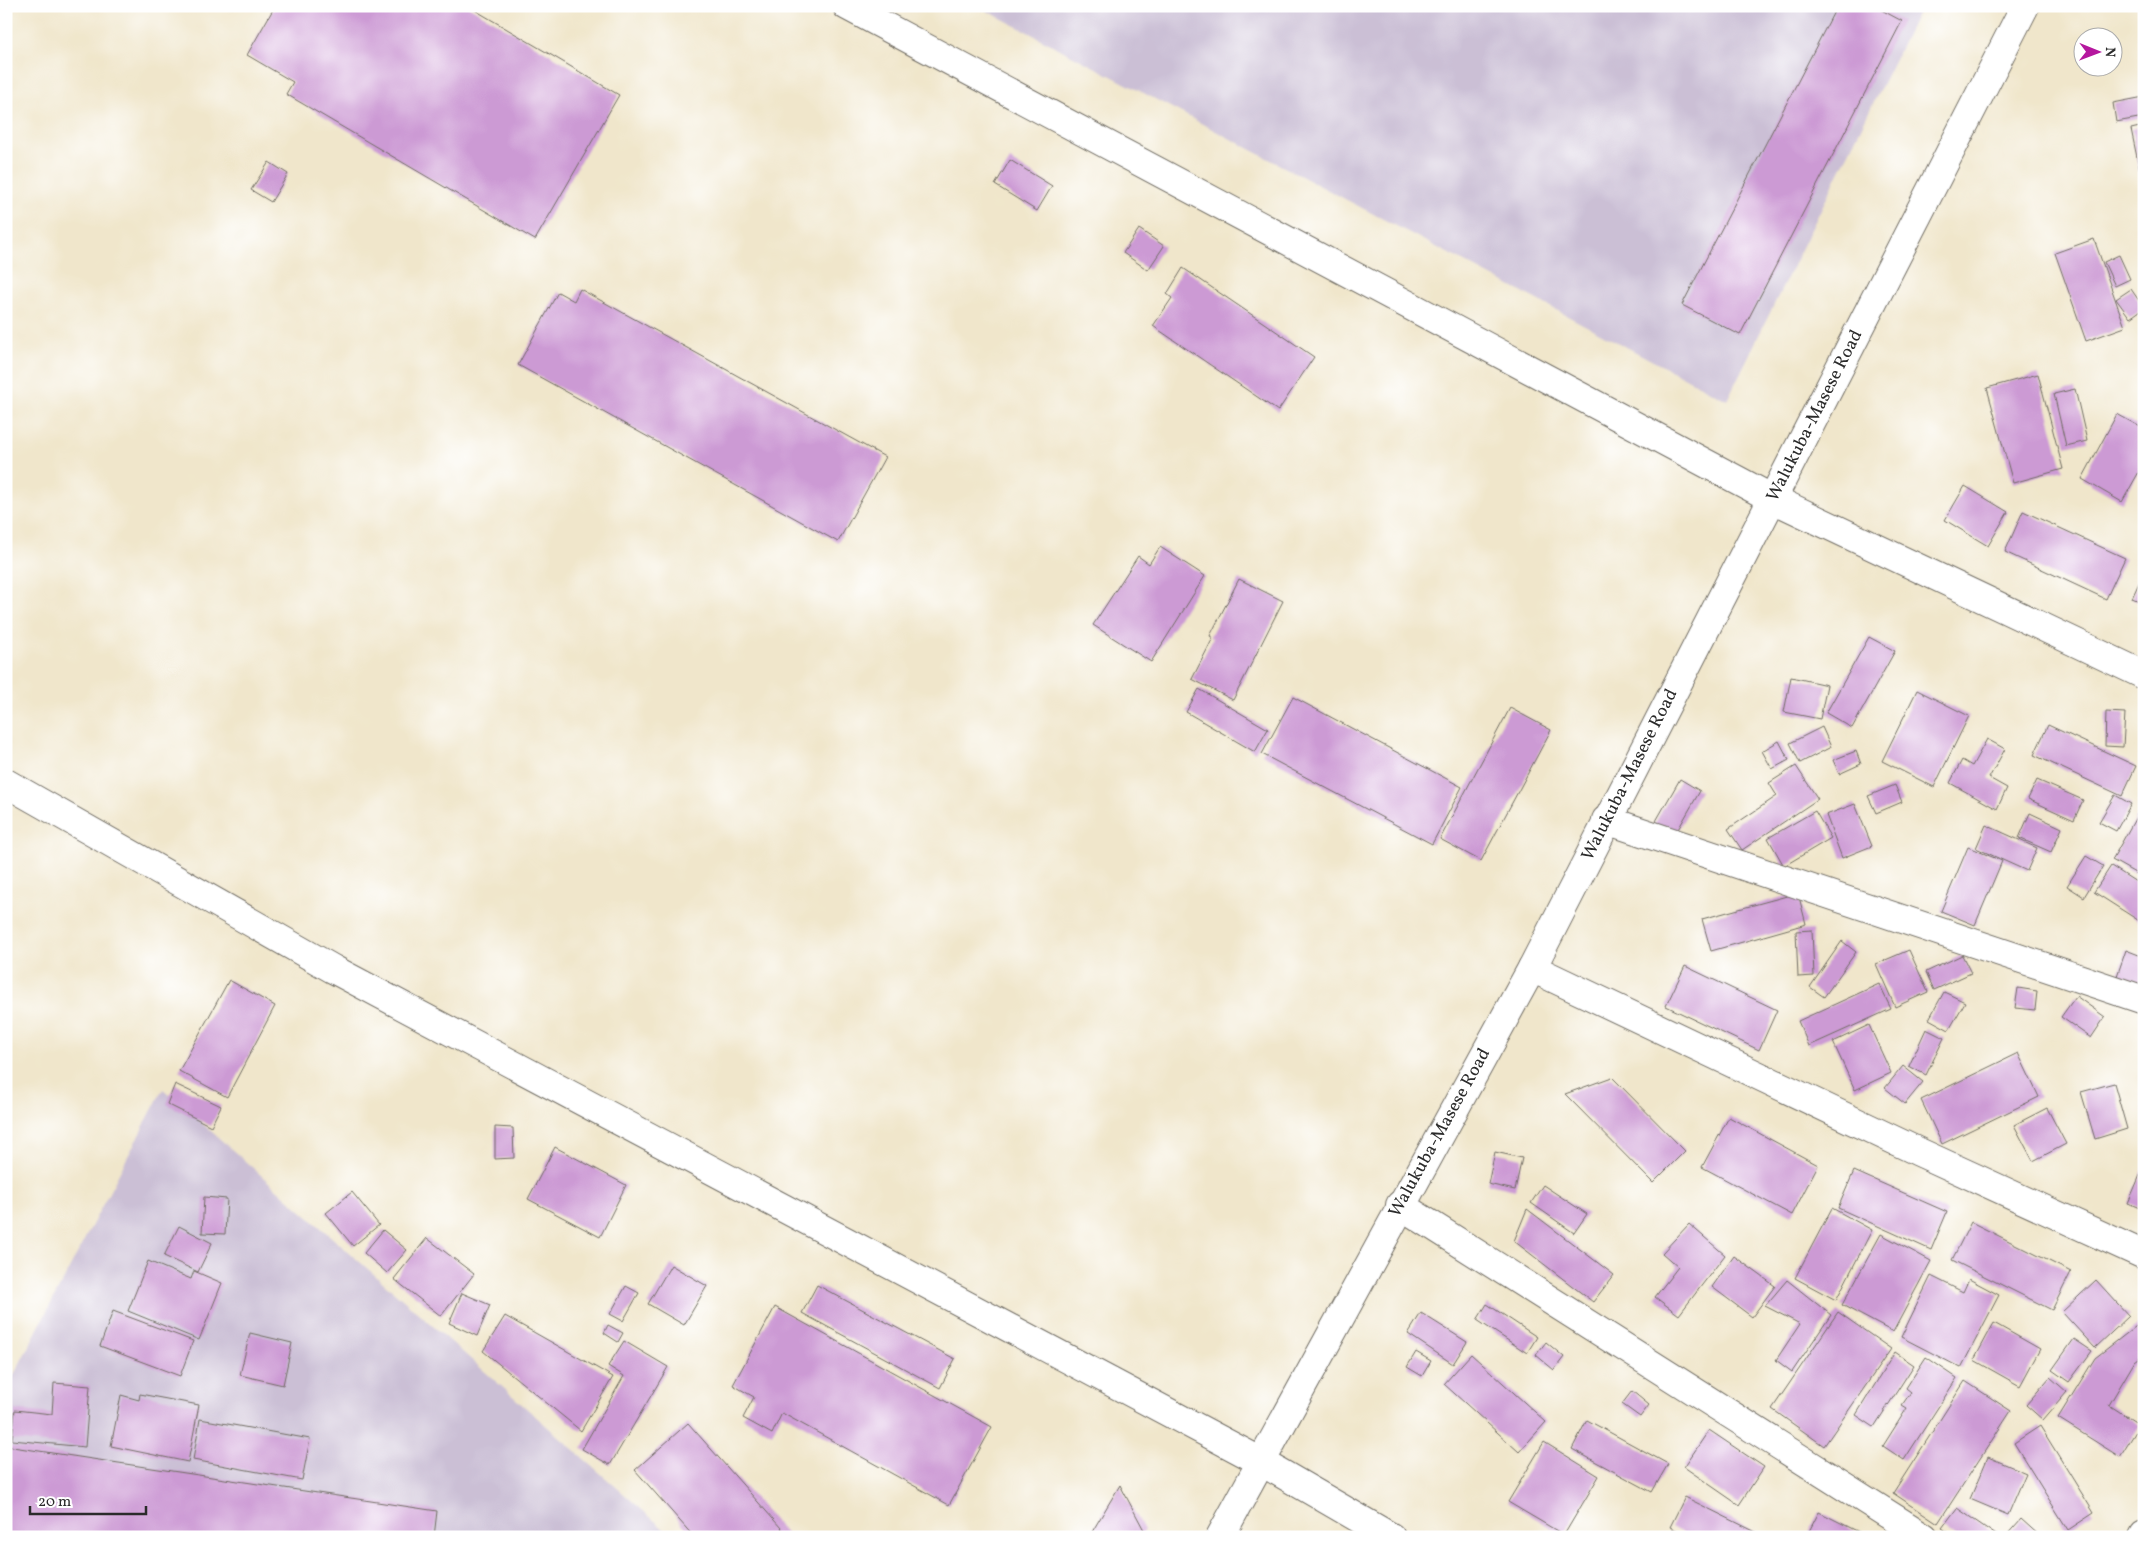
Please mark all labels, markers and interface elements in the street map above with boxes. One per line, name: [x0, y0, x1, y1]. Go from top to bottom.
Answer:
north arrow: [2072, 28, 2122, 78]
text: N: [2100, 47, 2119, 57]
street label: Walukuba-Masese Road: [1761, 326, 1869, 506]
street label: Walukuba-Masese Road: [1576, 685, 1684, 865]
street label: Walukuba-Masese Road: [1383, 1044, 1497, 1222]
scale bar: [30, 1483, 146, 1515]
text: 20 m: [38, 1492, 71, 1513]

